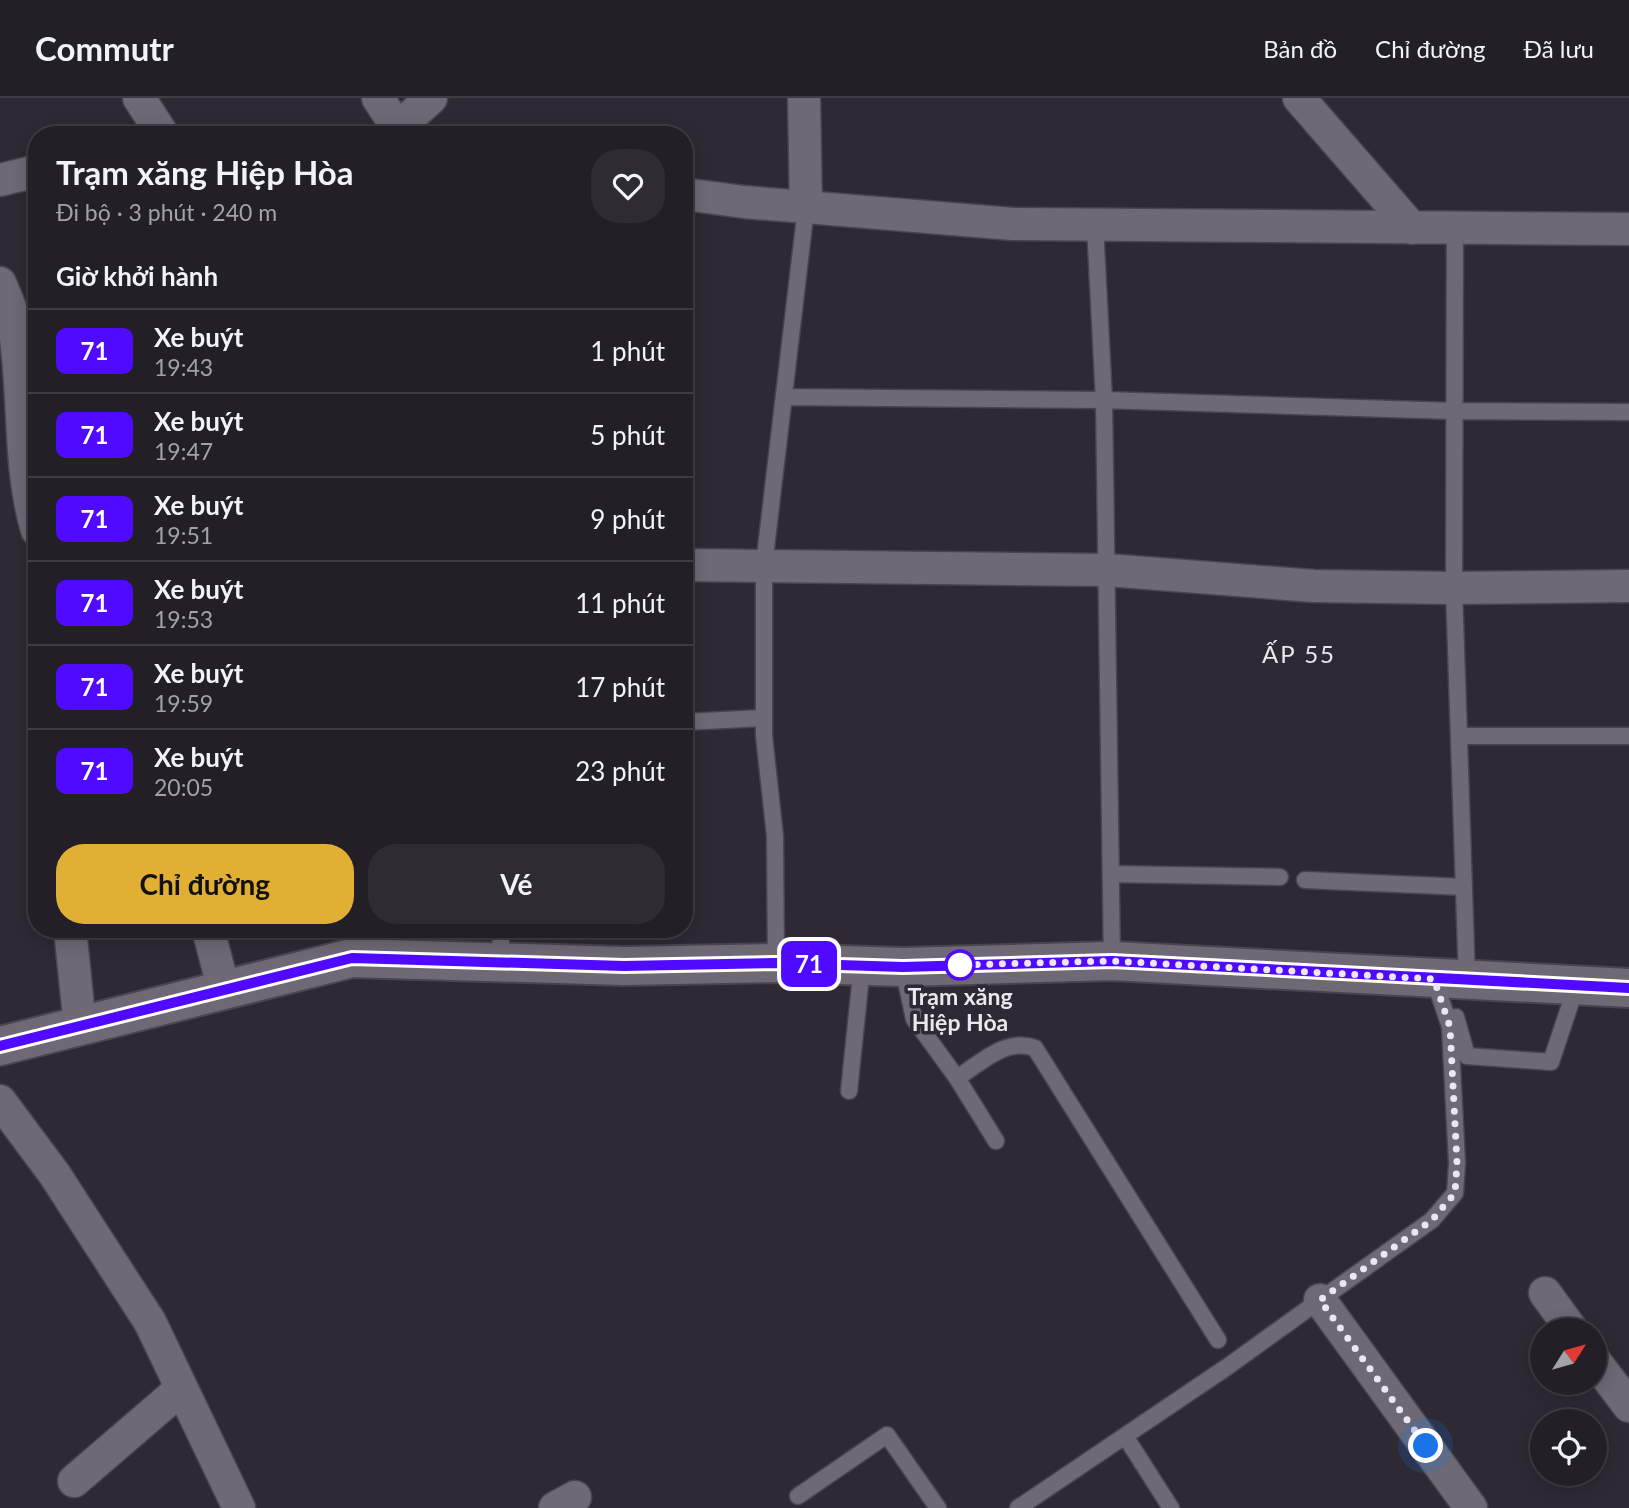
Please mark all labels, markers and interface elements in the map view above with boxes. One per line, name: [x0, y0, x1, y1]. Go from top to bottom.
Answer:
text: Commutr: [35, 28, 174, 68]
text: Bản đồ: [1263, 34, 1337, 63]
text: Chỉ đường: [1375, 34, 1486, 63]
text: Đã lưu: [1524, 34, 1594, 63]
button: heart: [591, 149, 665, 223]
text: Trạm xăng Hiệp Hòa: [56, 152, 354, 192]
text: Đi bộ · 3 phút · 240 m: [56, 198, 277, 226]
text: Giờ khởi hành: [56, 260, 218, 292]
text: Xe buýt: [154, 321, 243, 353]
text: 1 phút: [590, 335, 665, 367]
text: 71: [81, 336, 108, 365]
text: 19:43: [154, 353, 213, 381]
text: Xe buýt: [154, 405, 243, 437]
text: 5 phút: [590, 419, 665, 451]
text: 71: [81, 420, 108, 449]
text: 19:47: [154, 437, 213, 465]
text: Xe buýt: [154, 489, 243, 521]
text: 9 phút: [590, 503, 665, 535]
text: 71: [81, 504, 108, 533]
text: 19:51: [154, 521, 213, 549]
text: Xe buýt: [154, 573, 243, 605]
text: 11 phút: [575, 587, 665, 619]
text: 71: [81, 588, 108, 617]
text: 19:53: [154, 605, 213, 633]
district label: ẤP 55: [1262, 639, 1336, 668]
text: Xe buýt: [154, 657, 243, 689]
text: 17 phút: [575, 671, 665, 703]
text: 71: [81, 672, 108, 701]
text: 19:59: [154, 689, 213, 717]
text: Xe buýt: [154, 741, 243, 773]
text: 23 phút: [575, 755, 665, 787]
text: 71: [81, 756, 108, 785]
text: 20:05: [154, 773, 213, 801]
button: Chỉ đường: [56, 844, 354, 924]
button: Vé: [368, 844, 665, 924]
line badge: 71: [778, 941, 840, 987]
text: 71: [795, 949, 823, 978]
marker: Trạm xăng Hiệp Hòa: [945, 950, 975, 980]
place label: Trạm xăng Hiệp Hòa: [907, 982, 1013, 1036]
north arrow: [1530, 1318, 1606, 1395]
map controls: [1530, 1318, 1607, 1486]
button: locate: [1530, 1409, 1607, 1486]
your location: [1408, 1428, 1443, 1463]

